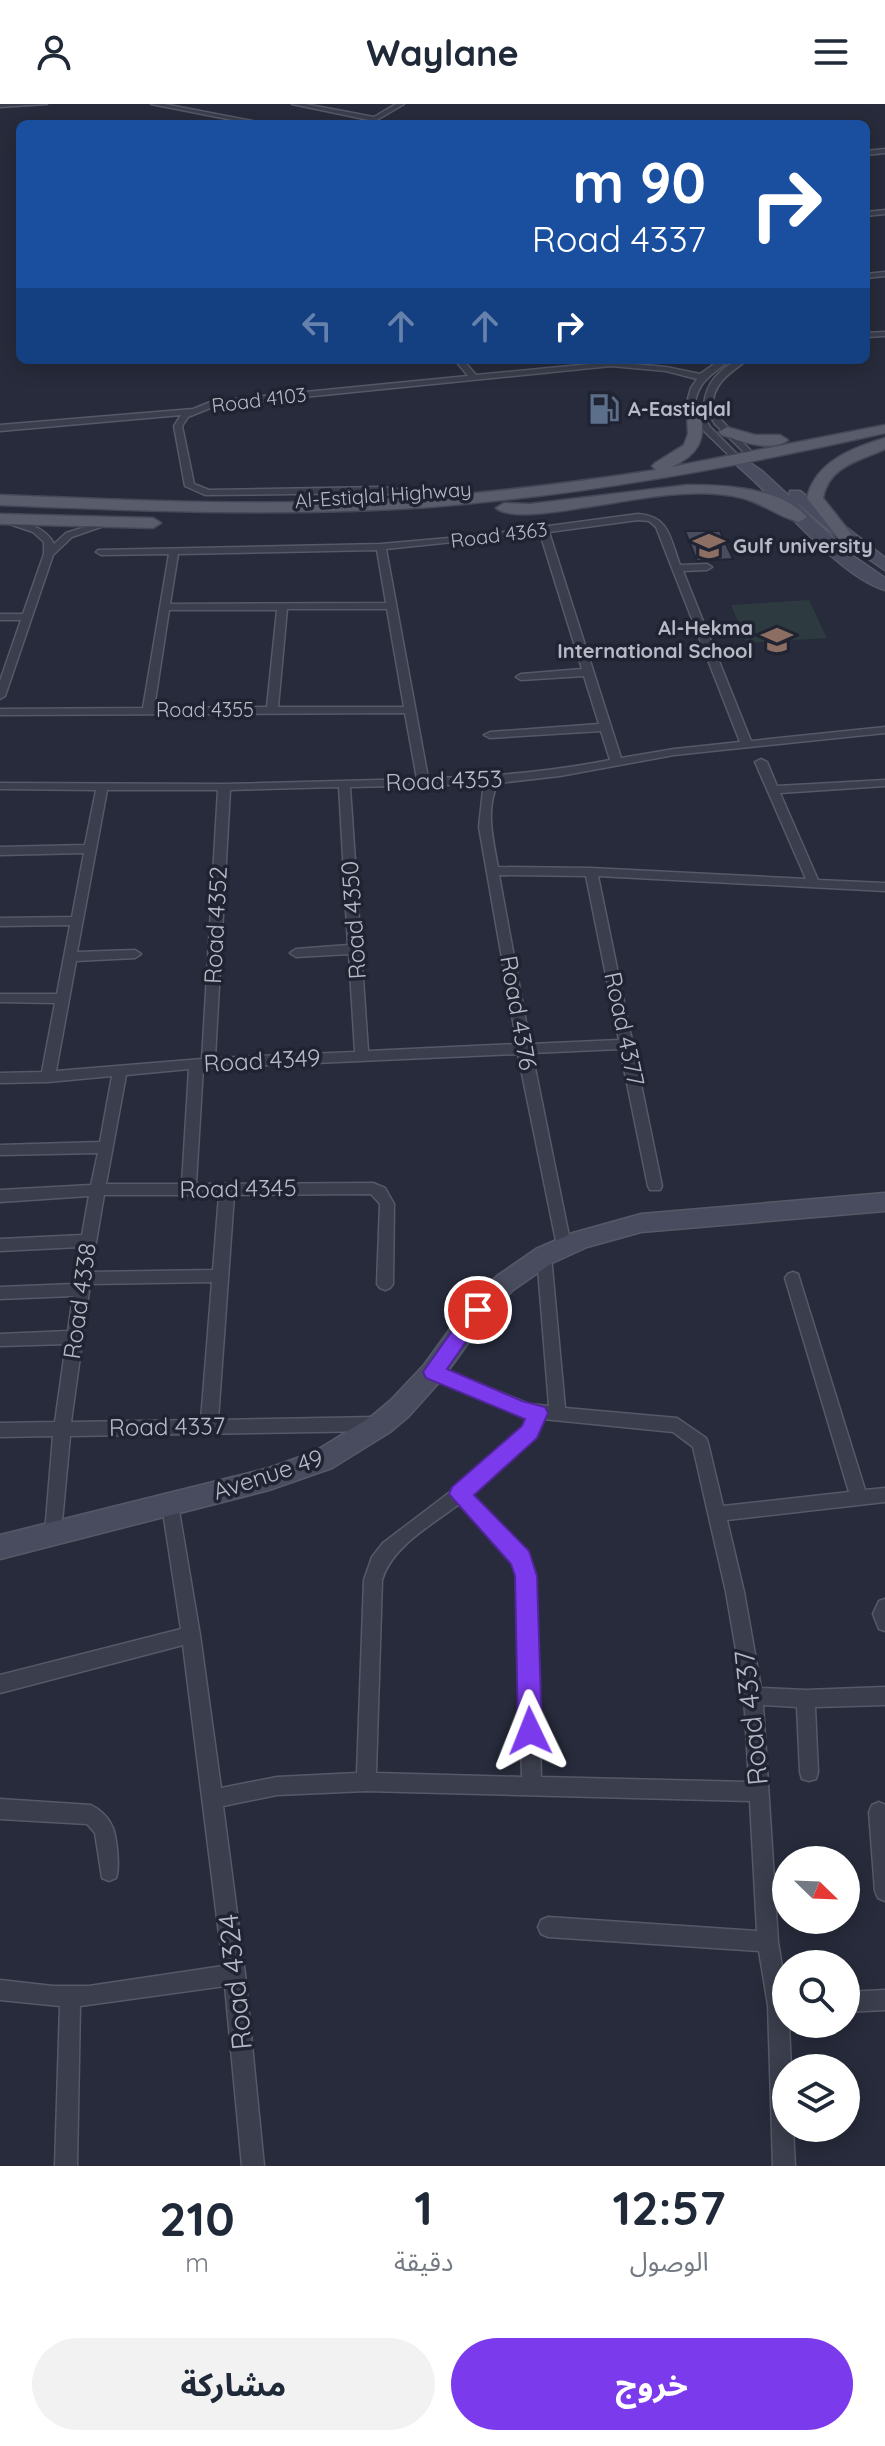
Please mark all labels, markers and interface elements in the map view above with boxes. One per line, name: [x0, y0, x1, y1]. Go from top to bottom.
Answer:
icon: person: [32, 30, 76, 74]
text: Waylane: [366, 30, 519, 75]
icon: menu: [809, 30, 853, 74]
text: 90 m: [572, 147, 706, 217]
icon: right: [734, 152, 838, 256]
text: Road 4337: [532, 216, 706, 261]
icon: left: [295, 304, 339, 348]
icon: ahead: [379, 304, 423, 348]
icon: ahead: [463, 304, 507, 348]
icon: right: [547, 304, 591, 348]
street label: Road 4103: [210, 381, 308, 418]
fuel station icon: A-Eastiqlal: [587, 392, 621, 426]
place label: A-Eastiqlal: [628, 396, 731, 421]
street label: Al-Estiqlal Highway: [294, 476, 472, 513]
street label: Road 4363: [449, 516, 549, 553]
school or university icon: Gulf university: [692, 529, 726, 563]
place label: Gulf university: [733, 533, 873, 558]
place label: Al-Hekma International School: [557, 615, 753, 663]
school or university icon: Al-Hekma International School: [760, 623, 794, 657]
street label: Road 4355: [156, 697, 254, 722]
street label: Road 4353: [385, 763, 503, 797]
street label: Road 4350: [334, 860, 372, 980]
street label: Road 4352: [197, 865, 233, 985]
street label: Road 4376: [494, 953, 544, 1073]
street label: Road 4377: [598, 969, 652, 1089]
street label: Road 4349: [203, 1042, 321, 1078]
street label: Road 4345: [179, 1172, 297, 1204]
street label: Road 4338: [56, 1241, 102, 1361]
pin: [444, 1276, 512, 1344]
icon: arrive: [456, 1288, 500, 1332]
street label: Road 4337: [109, 1410, 225, 1442]
street label: Avenue 49: [209, 1442, 327, 1506]
street label: Road 4337: [726, 1649, 775, 1787]
position arrow: [488, 1689, 572, 1773]
north arrow: [772, 1846, 860, 1934]
map controls: [772, 1846, 860, 2142]
street label: Road 4324: [210, 1912, 259, 2052]
button: search: [772, 1950, 860, 2038]
button: layers: [772, 2054, 860, 2142]
text: 1: [414, 2177, 433, 2237]
text: 12:57: [613, 2177, 726, 2237]
text: 210: [159, 2188, 235, 2248]
text: دقيقة: [394, 2245, 453, 2278]
text: الوصول: [630, 2245, 709, 2278]
text: m: [185, 2246, 209, 2279]
button: مشاركة: [32, 2338, 435, 2430]
button: خروج: [451, 2338, 853, 2430]

